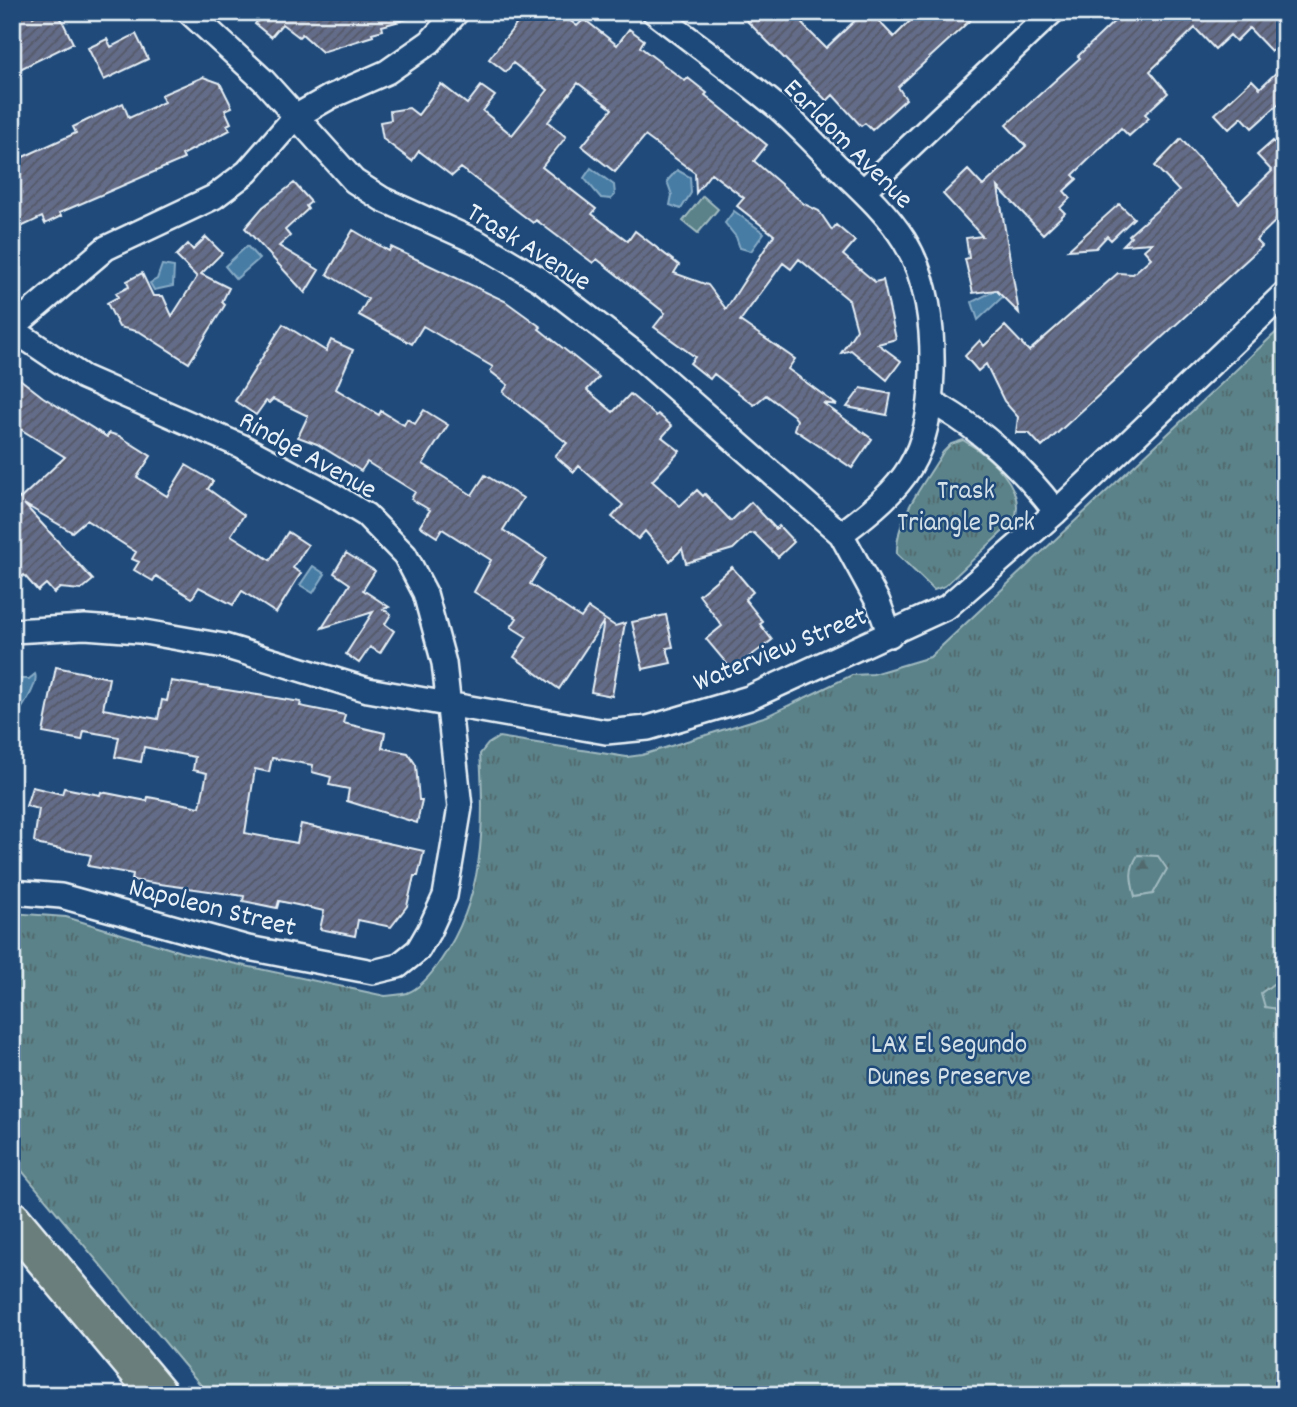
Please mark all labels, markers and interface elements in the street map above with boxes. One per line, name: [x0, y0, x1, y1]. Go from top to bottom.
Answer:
street label: Earldom Avenue: [772, 71, 921, 220]
street label: Trask Avenue: [457, 195, 598, 304]
street label: Rindge Avenue: [230, 403, 383, 512]
park label: Trask Triangle Park: [897, 473, 1035, 545]
street label: Waterview Street: [688, 599, 874, 705]
street label: Napoleon Street: [124, 870, 300, 950]
park label: LAX El Segundo Dunes Preserve: [867, 1027, 1031, 1099]

